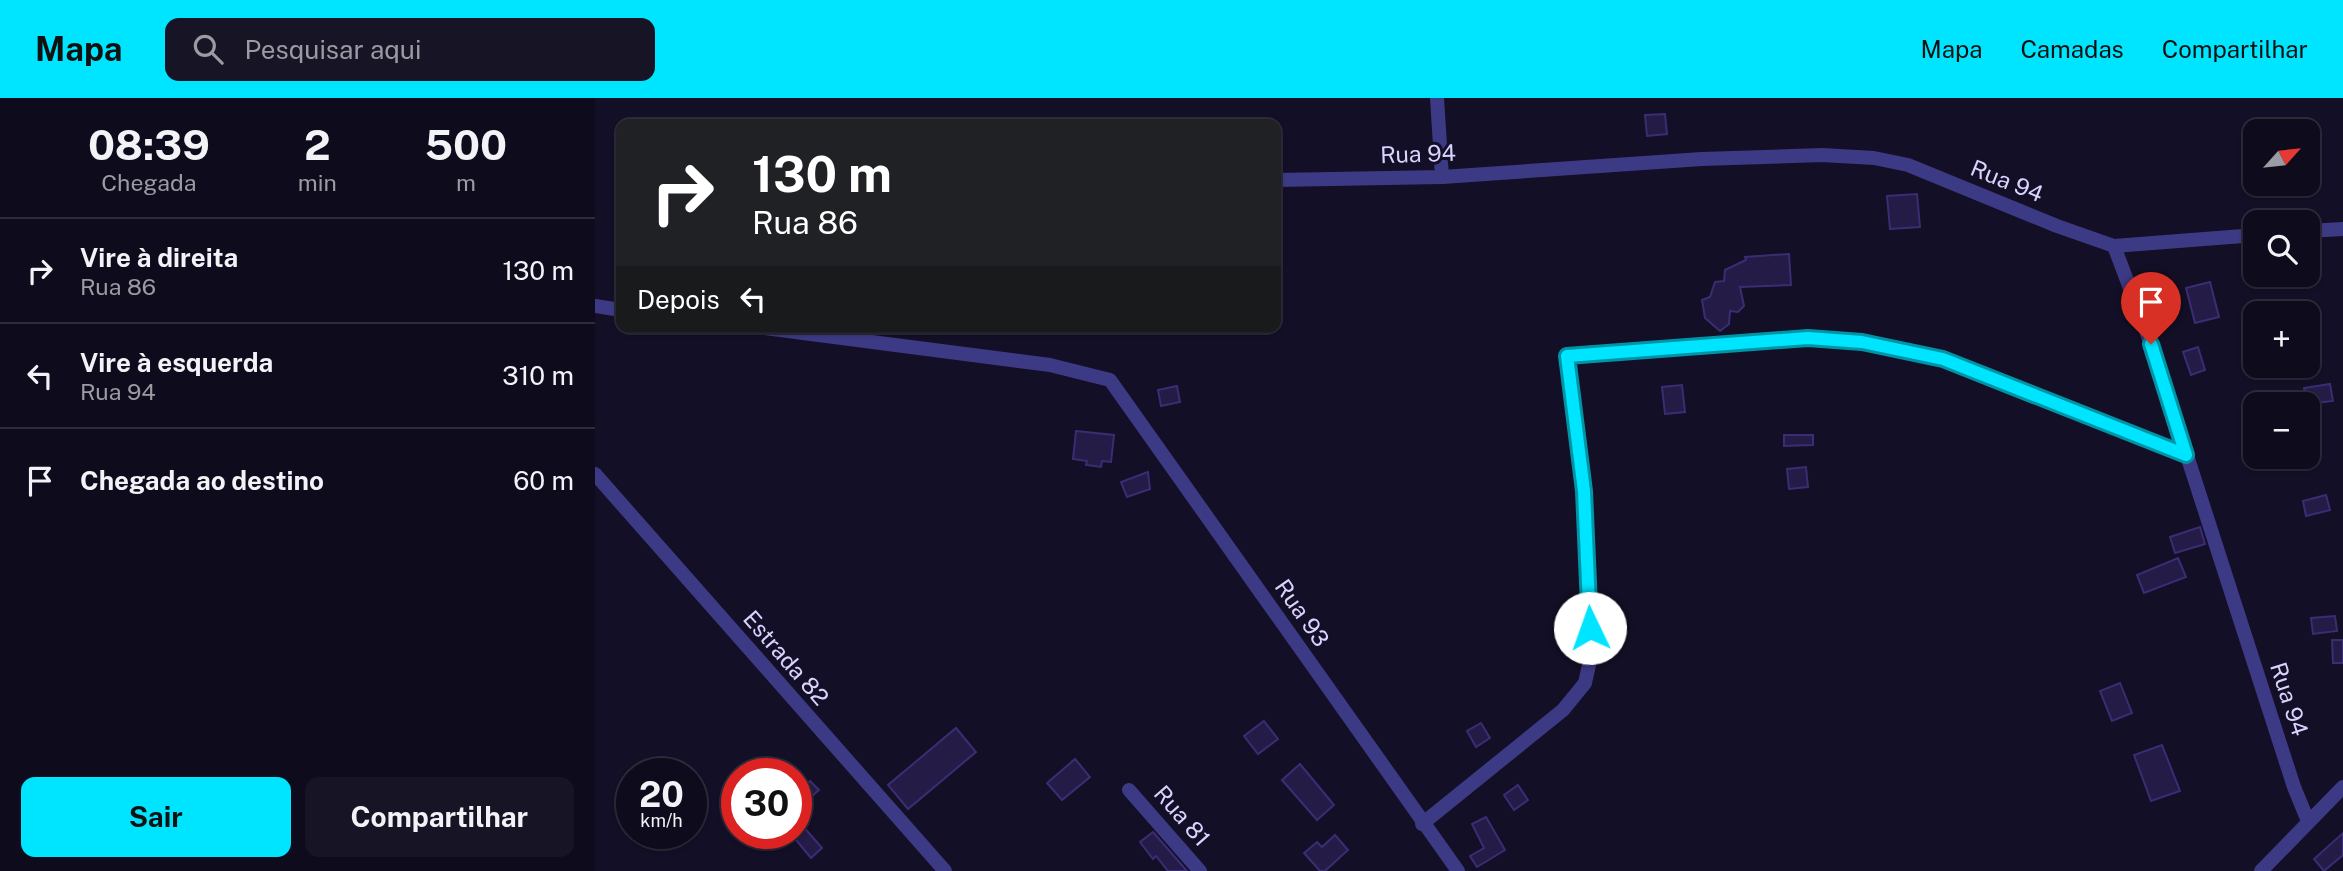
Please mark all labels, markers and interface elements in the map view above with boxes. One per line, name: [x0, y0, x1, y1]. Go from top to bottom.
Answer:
search box: [165, 18, 655, 81]
text: Mapa: [35, 30, 123, 68]
icon: search: [189, 30, 227, 68]
text: Pesquisar aqui: [245, 34, 421, 65]
text: Mapa: [1921, 35, 1982, 63]
text: Camadas: [2020, 35, 2124, 63]
text: Compartilhar: [2162, 35, 2308, 63]
north arrow: [2243, 119, 2321, 196]
map controls: [2243, 119, 2320, 469]
text: 08:39: [88, 120, 210, 169]
text: 2: [304, 120, 331, 169]
text: 500: [425, 120, 507, 169]
street label: Rua 94: [1380, 139, 1456, 168]
text: 130 m: [752, 145, 892, 203]
icon: right: [637, 147, 728, 238]
street label: Rua 94: [1967, 154, 2047, 207]
text: Chegada: [101, 169, 196, 196]
text: min: [298, 169, 337, 196]
text: m: [456, 169, 476, 196]
text: Rua 86: [752, 204, 858, 241]
button: search: [2243, 210, 2320, 287]
text: Vire à direita: [80, 242, 238, 273]
icon: right: [21, 252, 59, 290]
text: 130 m: [502, 255, 574, 286]
pin: [2121, 272, 2181, 344]
text: Rua 86: [80, 273, 156, 300]
icon: left: [734, 280, 772, 318]
icon: arrive: [2132, 283, 2170, 321]
text: Depois: [637, 284, 720, 315]
button: +: [2243, 301, 2320, 378]
text: Vire à esquerda: [80, 347, 273, 378]
icon: left: [21, 357, 59, 395]
text: 310 m: [502, 360, 574, 391]
text: Rua 94: [80, 378, 156, 405]
button: −: [2243, 392, 2320, 469]
icon: arrive: [21, 462, 59, 500]
text: Chegada ao destino: [80, 465, 324, 496]
text: 60 m: [513, 465, 574, 496]
street label: Rua 93: [1270, 574, 1335, 651]
position arrow: [1553, 591, 1627, 665]
street label: Estrada 82: [738, 605, 835, 710]
street label: Rua 94: [2265, 659, 2314, 739]
speed limit sign: 30: [721, 758, 812, 849]
text: 20: [639, 774, 684, 815]
button: Sair: [21, 777, 291, 857]
button: Compartilhar: [305, 777, 574, 857]
street label: Rua 81: [1149, 780, 1216, 851]
text: km/h: [640, 810, 683, 831]

